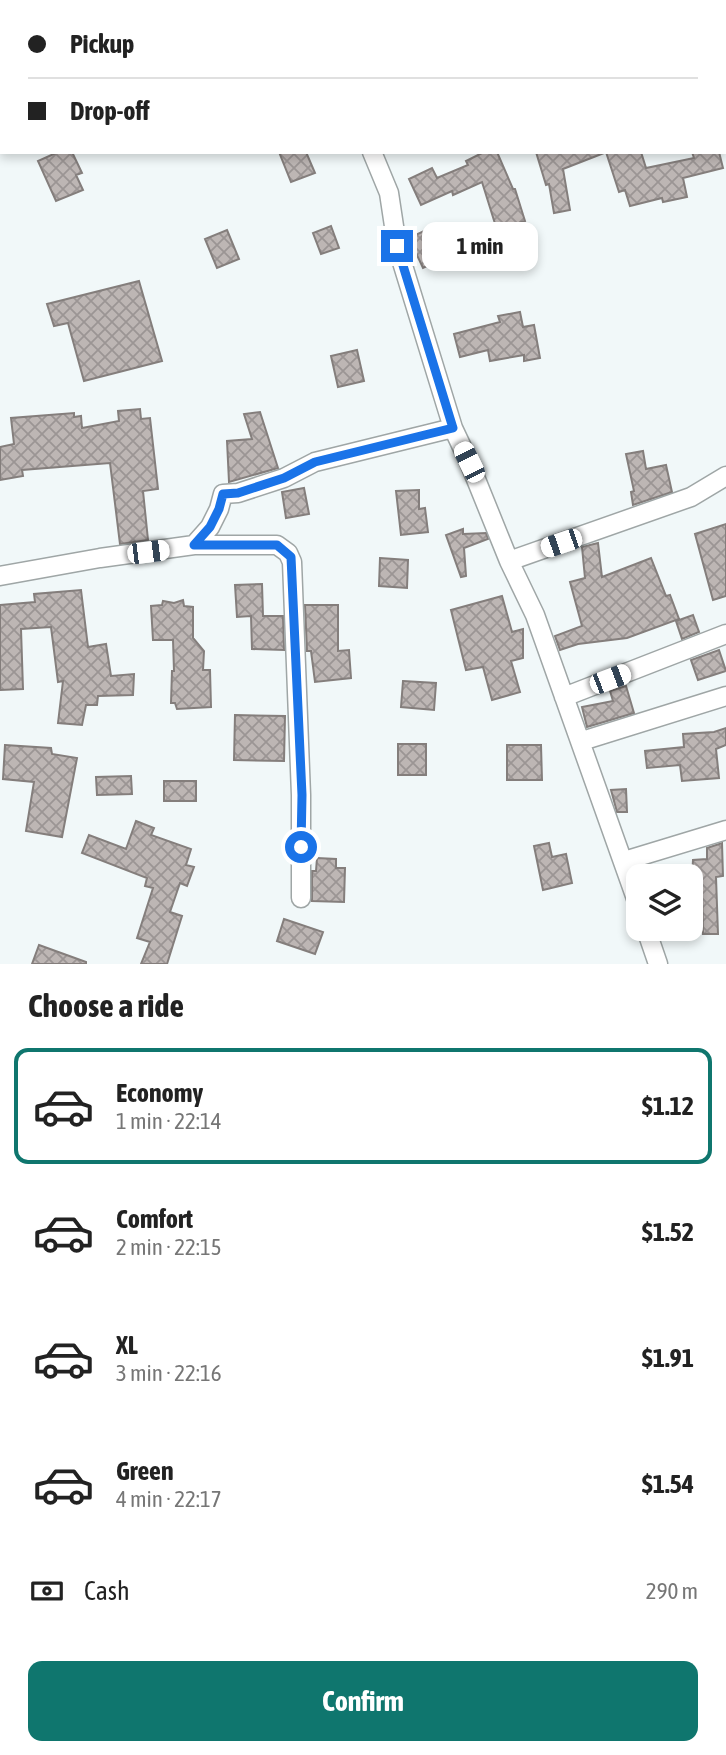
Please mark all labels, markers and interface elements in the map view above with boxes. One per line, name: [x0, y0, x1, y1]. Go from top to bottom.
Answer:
text: Pickup: [70, 29, 134, 59]
text: Drop-off: [70, 96, 150, 126]
callout: 1 min: [422, 222, 537, 270]
route end: [381, 230, 413, 262]
text: 1 min: [457, 233, 503, 259]
car: [451, 439, 488, 485]
car: [538, 526, 585, 560]
car: [126, 539, 171, 565]
car: [587, 662, 634, 696]
route start: [285, 831, 317, 863]
map controls: [626, 864, 703, 941]
button: layers: [626, 864, 703, 941]
text: Choose a ride: [28, 987, 184, 1024]
icon: car: [32, 1075, 95, 1138]
text: Economy: [116, 1078, 203, 1108]
text: $1.12: [642, 1091, 694, 1121]
text: 1 min · 22:14: [116, 1108, 222, 1134]
icon: car: [32, 1201, 95, 1264]
text: Comfort: [116, 1204, 193, 1234]
text: $1.52: [642, 1217, 694, 1247]
text: 2 min · 22:15: [116, 1234, 222, 1260]
icon: car: [32, 1327, 95, 1390]
text: XL: [116, 1330, 138, 1360]
text: $1.91: [642, 1343, 694, 1373]
text: 3 min · 22:16: [116, 1360, 222, 1386]
icon: car: [32, 1453, 95, 1516]
text: Green: [116, 1456, 174, 1486]
text: $1.54: [642, 1469, 694, 1499]
text: 4 min · 22:17: [116, 1486, 222, 1512]
icon: cash: [28, 1572, 66, 1610]
text: Cash: [84, 1576, 130, 1606]
text: 290 m: [646, 1578, 698, 1604]
button: Confirm: [28, 1661, 698, 1741]

